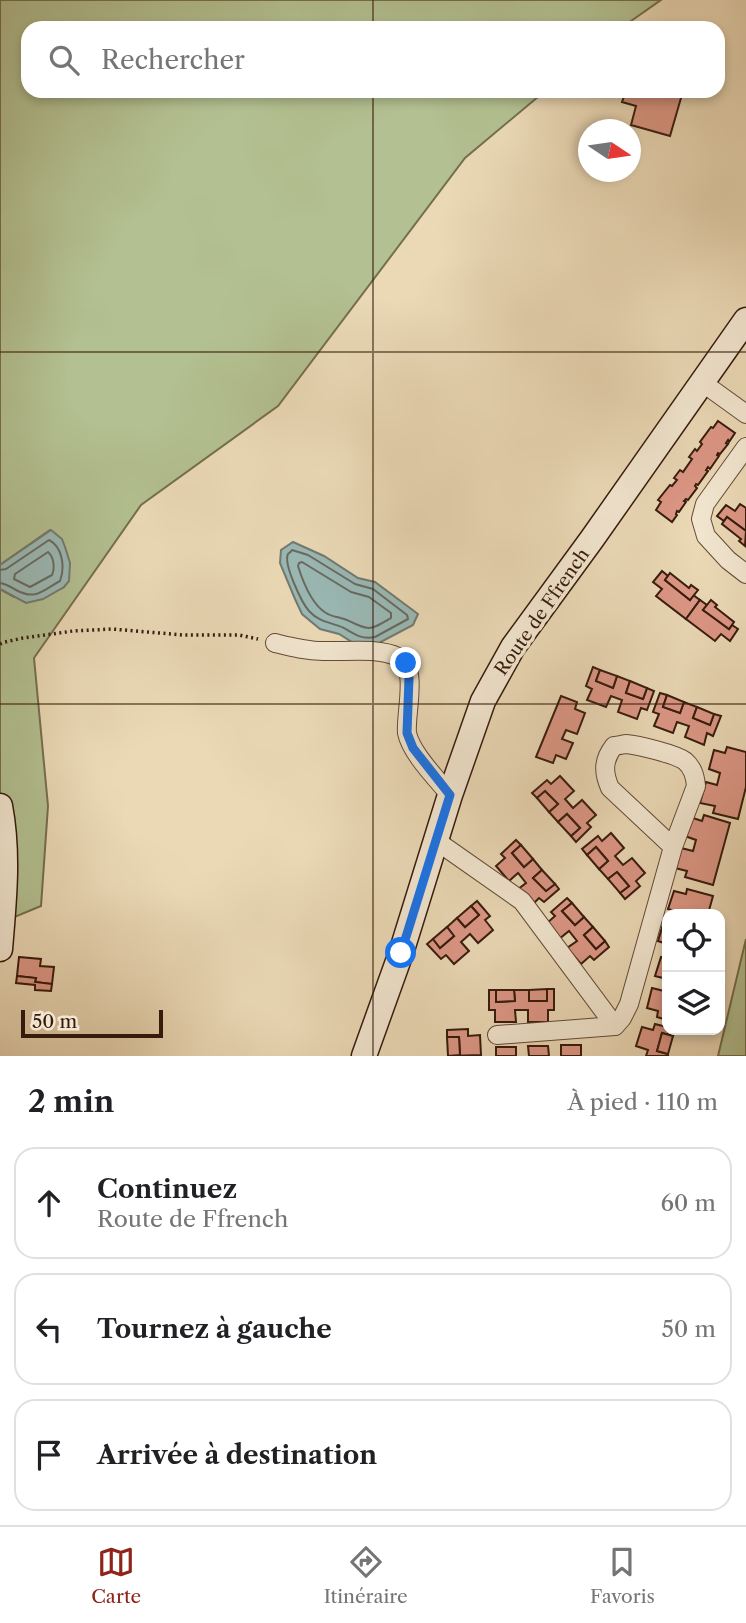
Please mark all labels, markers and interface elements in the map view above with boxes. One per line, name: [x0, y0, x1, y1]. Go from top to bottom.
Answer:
search box: [21, 21, 725, 98]
icon: search: [45, 41, 83, 79]
text: Rechercher: [101, 44, 245, 76]
north arrow: [578, 119, 641, 182]
street label: Route de Ffrench: [490, 544, 594, 680]
route end: [390, 647, 421, 678]
map controls: [662, 909, 725, 1035]
button: locate: [662, 909, 725, 972]
route start: [385, 937, 416, 968]
button: layers: [662, 972, 725, 1035]
scale bar: [21, 1007, 163, 1039]
text: 50 m: [32, 1010, 77, 1033]
text: 2 min: [28, 1083, 114, 1120]
text: À pied · 110 m: [567, 1088, 718, 1116]
text: Continuez: [97, 1173, 237, 1205]
icon: ahead: [30, 1184, 68, 1222]
text: 60 m: [660, 1189, 716, 1217]
text: Route de Ffrench: [97, 1205, 288, 1233]
icon: left: [30, 1310, 68, 1348]
text: Tournez à gauche: [97, 1313, 332, 1345]
text: 50 m: [661, 1315, 716, 1343]
icon: arrive: [30, 1436, 68, 1474]
text: Arrivée à destination: [97, 1439, 377, 1471]
tab: Carte: [91, 1543, 141, 1608]
tab: Itinéraire: [324, 1543, 408, 1608]
tab: Favoris: [590, 1543, 655, 1608]

